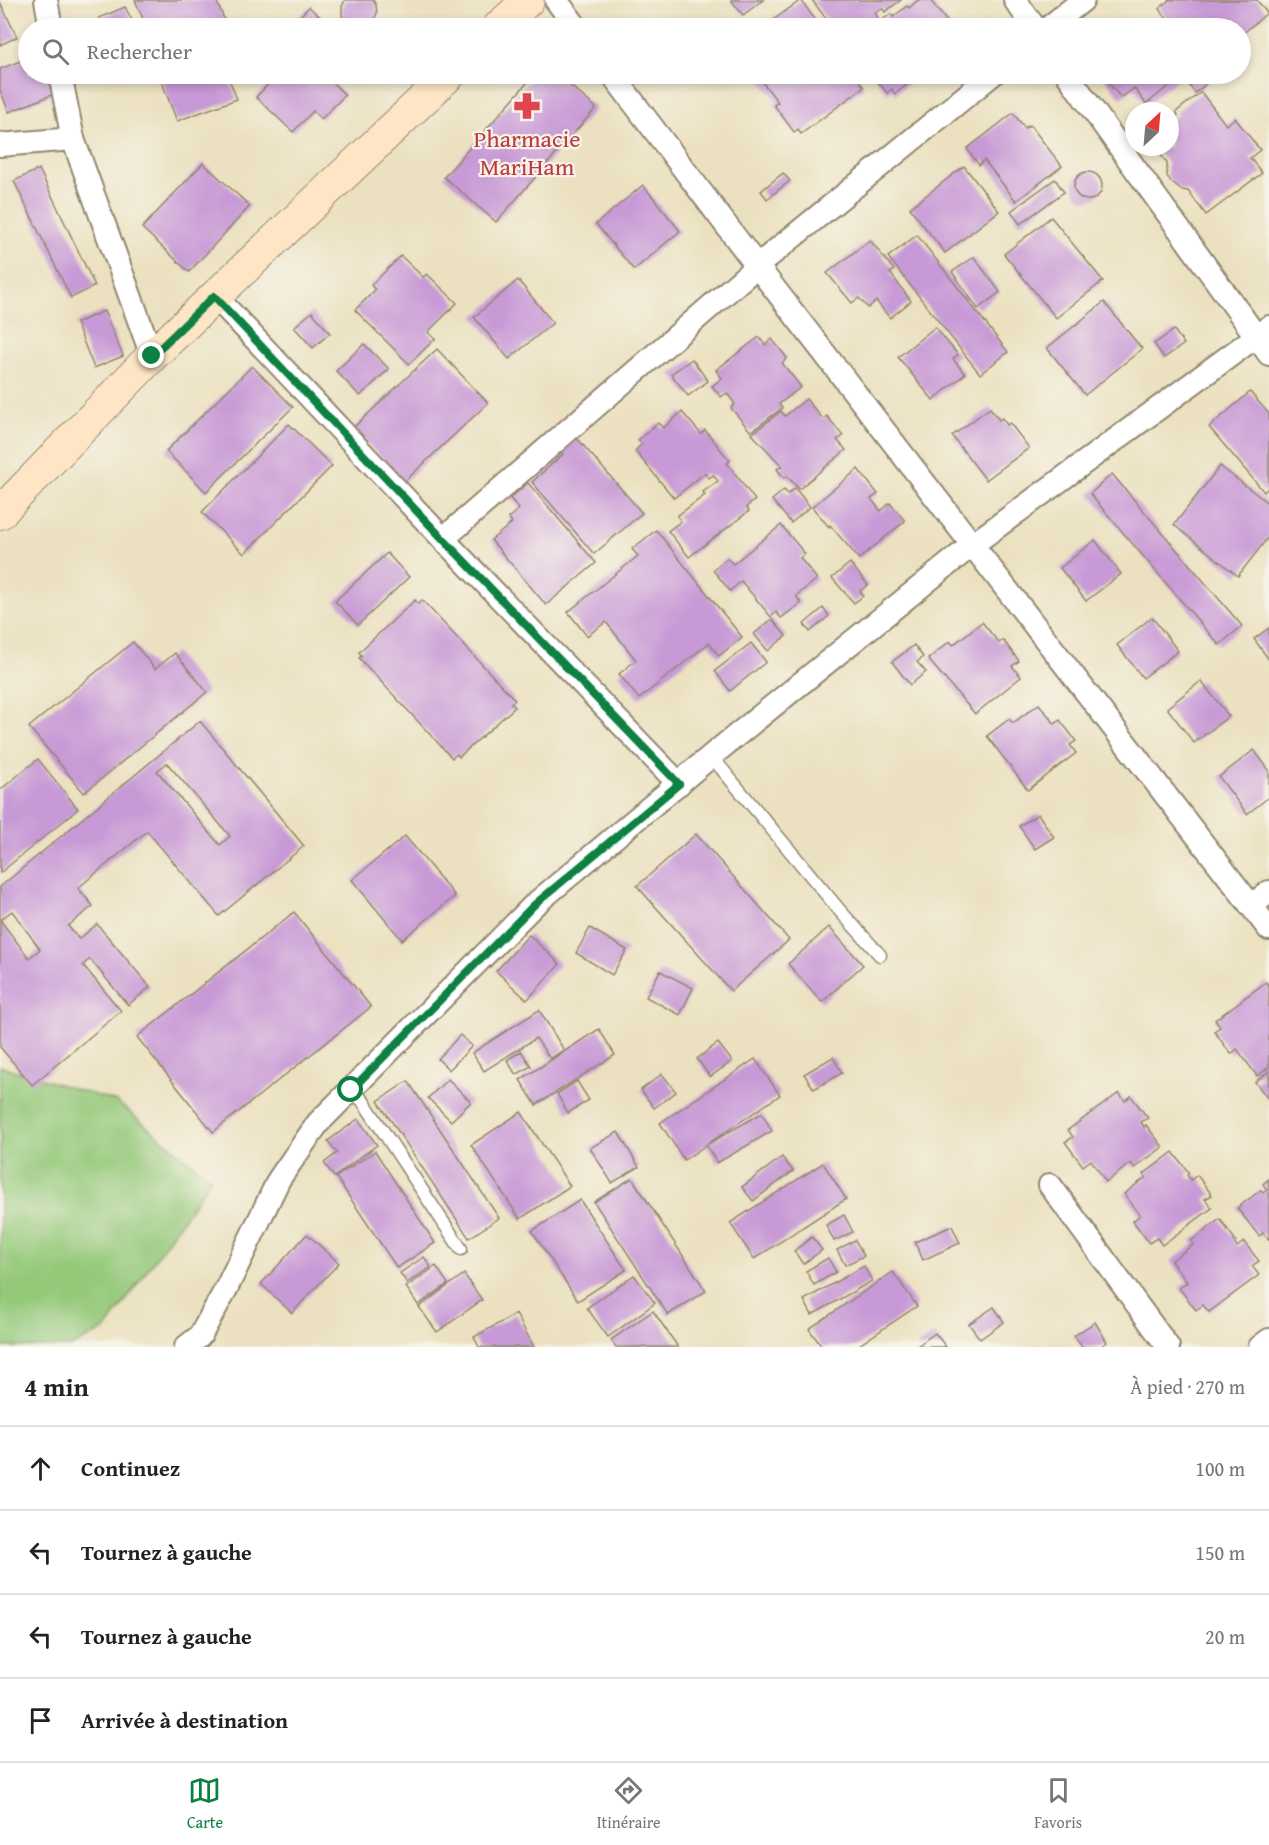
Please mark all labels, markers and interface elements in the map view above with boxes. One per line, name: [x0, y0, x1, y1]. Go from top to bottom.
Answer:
search box: [18, 18, 1251, 84]
icon: search: [39, 35, 72, 68]
text: Rechercher: [87, 35, 192, 67]
pharmacy icon: Pharmacie MariHam: [512, 91, 542, 121]
north arrow: [1125, 102, 1179, 156]
place label: Pharmacie MariHam: [473, 121, 581, 184]
route end: [138, 342, 164, 368]
route start: [337, 1076, 363, 1102]
text: 4 min: [24, 1367, 89, 1406]
text: À pied · 270 m: [1130, 1372, 1245, 1401]
icon: ahead: [24, 1452, 57, 1485]
text: Continuez: [81, 1452, 180, 1484]
text: 100 m: [1195, 1454, 1245, 1483]
icon: left: [24, 1536, 57, 1569]
text: Tournez à gauche: [81, 1536, 252, 1568]
text: 150 m: [1195, 1538, 1245, 1567]
icon: left: [24, 1620, 57, 1653]
text: Tournez à gauche: [81, 1620, 252, 1652]
text: 20 m: [1205, 1622, 1245, 1651]
icon: arrive: [24, 1704, 57, 1737]
text: Arrivée à destination: [81, 1704, 288, 1736]
tab: Carte: [187, 1774, 223, 1834]
tab: Itinéraire: [597, 1774, 661, 1834]
tab: Favoris: [1034, 1774, 1082, 1834]

